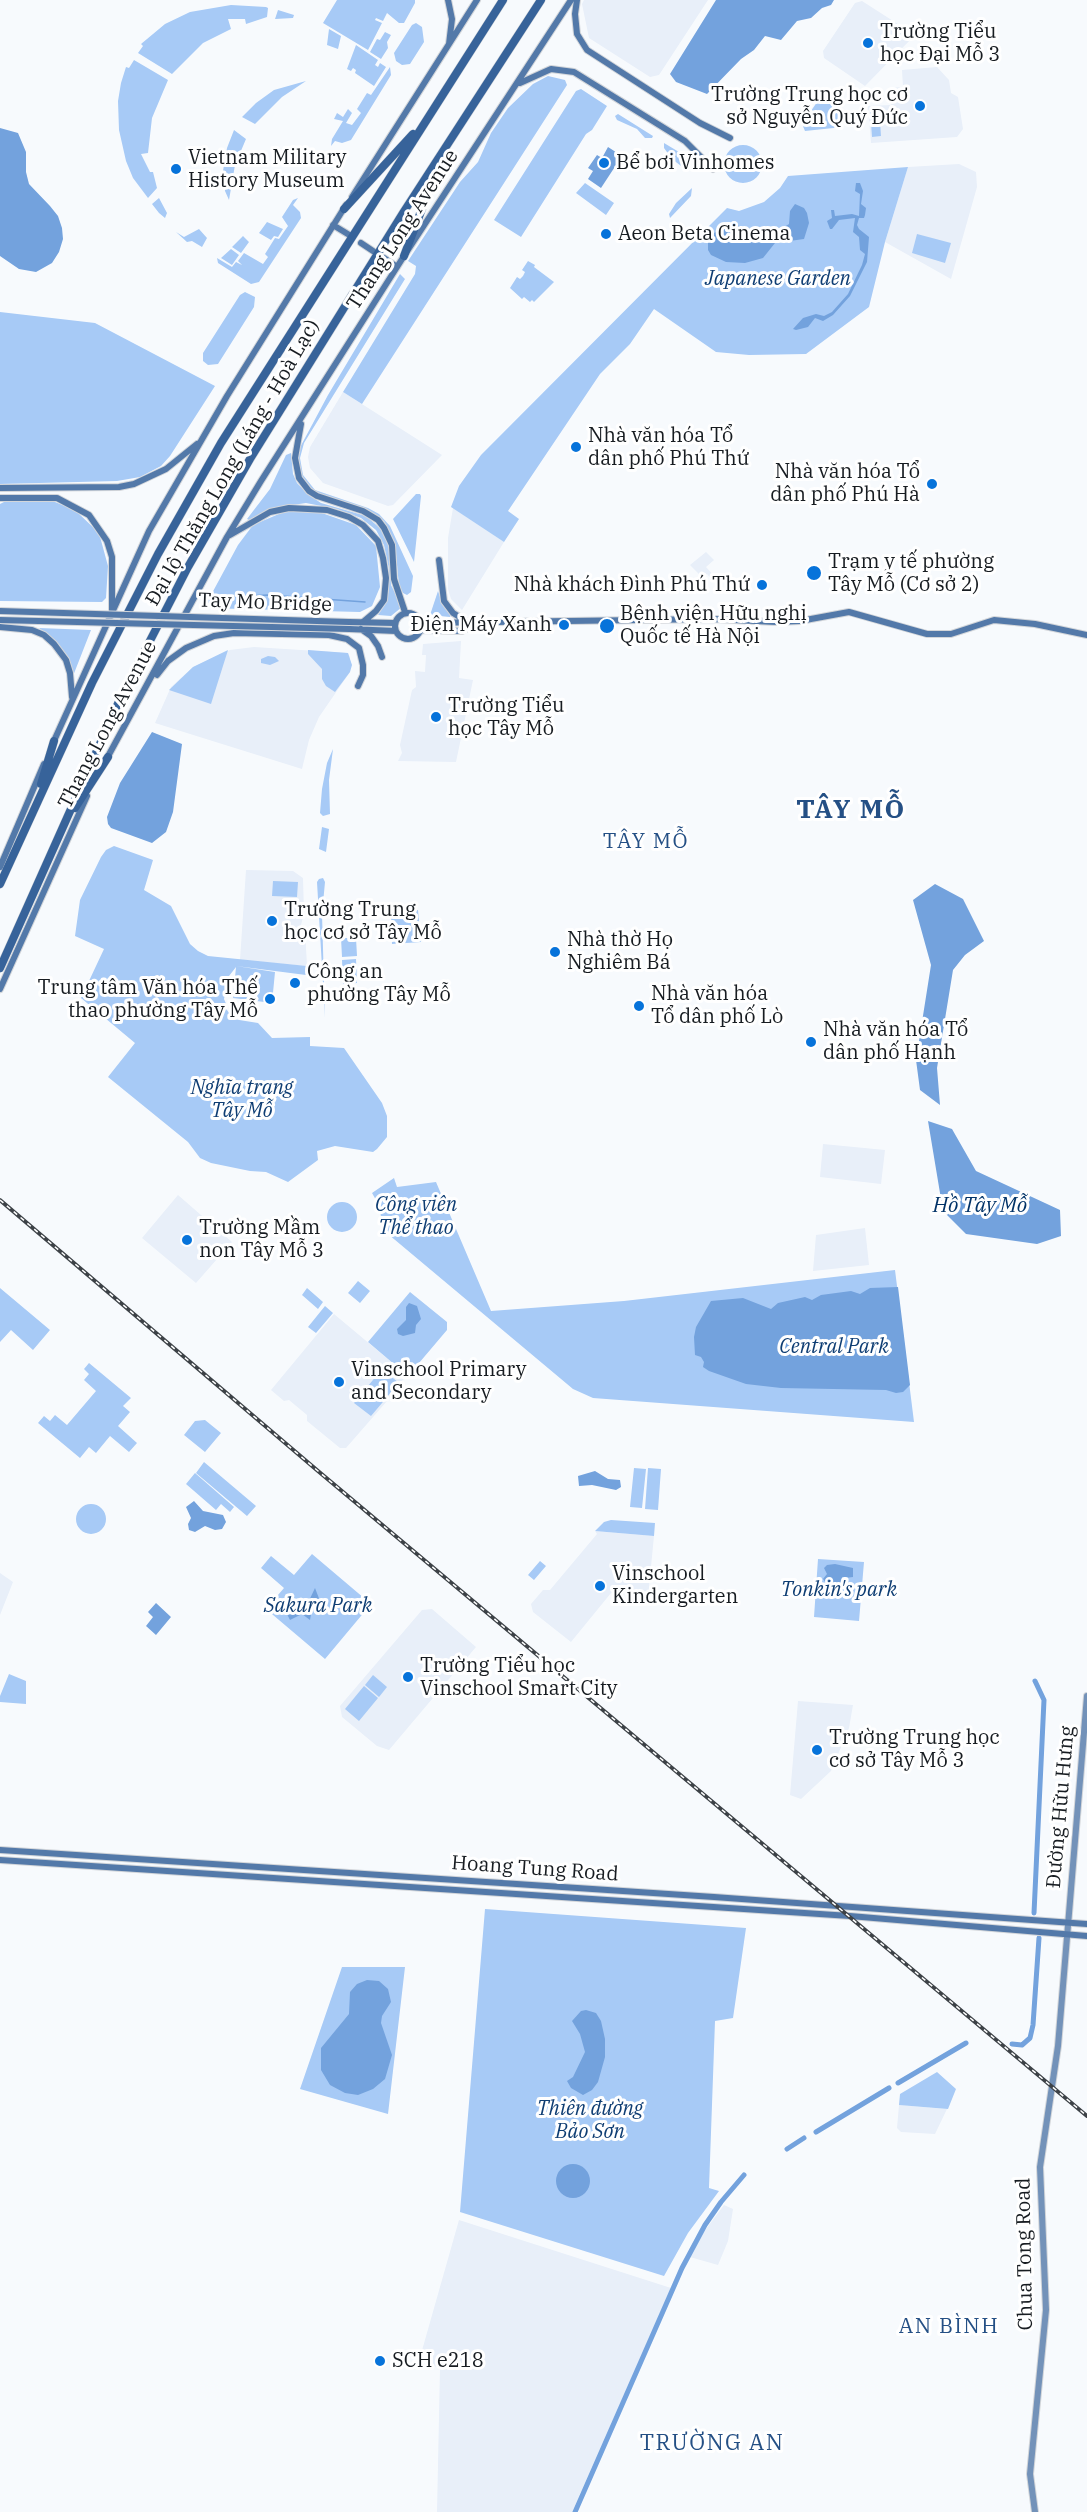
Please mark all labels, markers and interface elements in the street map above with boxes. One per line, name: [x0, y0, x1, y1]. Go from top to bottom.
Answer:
place label: Trường Tiểu học Đại Mỗ 3: [880, 20, 1000, 67]
marker: Trường Tiểu học Đại Mỗ 3: [861, 36, 875, 50]
place label: Trường Trung học cơ sở Nguyễn Quý Đức: [711, 83, 908, 130]
marker: Trường Trung học cơ sở Nguyễn Quý Đức: [913, 99, 927, 113]
street label: Thang Long Avenue: [342, 145, 464, 315]
place label: Vietnam Military History Museum: [188, 146, 347, 193]
place label: Bể bơi Vinhomes: [616, 151, 774, 175]
marker: Bể bơi Vinhomes: [597, 156, 611, 170]
marker: Vietnam Military History Museum: [169, 162, 183, 176]
place label: Aeon Beta Cinema: [618, 222, 791, 246]
marker: Aeon Beta Cinema: [599, 227, 613, 241]
park label: Japanese Garden: [705, 267, 851, 291]
street label: Đại lộ Thăng Long (Láng - Hoà Lạc): [141, 316, 325, 610]
place label: Nhà văn hóa Tổ dân phố Phú Thứ: [588, 424, 749, 471]
marker: Nhà văn hóa Tổ dân phố Phú Thứ: [569, 440, 583, 454]
place label: Nhà văn hóa Tổ dân phố Phú Hà: [770, 460, 920, 507]
marker: Nhà văn hóa Tổ dân phố Phú Hà: [925, 477, 939, 491]
place label: Trạm y tế phường Tây Mỗ (Cơ sở 2): [828, 550, 994, 597]
marker: Trạm y tế phường Tây Mỗ (Cơ sở 2): [805, 564, 823, 582]
place label: Nhà khách Đình Phú Thứ: [514, 573, 750, 597]
marker: Nhà khách Đình Phú Thứ: [755, 578, 769, 592]
street label: Tay Mo Bridge: [198, 589, 332, 617]
place label: Bệnh viện Hữu nghị Quốc tế Hà Nội: [620, 602, 807, 649]
place label: Điện Máy Xanh: [411, 613, 552, 637]
marker: Bệnh viện Hữu nghị Quốc tế Hà Nội: [598, 617, 616, 635]
marker: Điện Máy Xanh: [557, 618, 571, 632]
street label: Thang Long Avenue: [54, 637, 162, 813]
place label: Trường Tiểu học Tây Mỗ: [448, 694, 564, 741]
marker: Trường Tiểu học Tây Mỗ: [429, 710, 443, 724]
district label: TÂY MỖ: [796, 794, 906, 826]
district label: TÂY MỖ: [603, 829, 689, 855]
place label: Trường Trung học cơ sở Tây Mỗ: [284, 898, 442, 945]
marker: Trường Trung học cơ sở Tây Mỗ: [265, 914, 279, 928]
place label: Nhà thờ Họ Nghiêm Bá: [567, 928, 673, 975]
marker: Nhà thờ Họ Nghiêm Bá: [548, 945, 562, 959]
place label: Công an phường Tây Mỗ: [307, 960, 451, 1007]
place label: Trung tâm Văn hóa Thế thao phường Tây Mỗ: [38, 976, 258, 1023]
marker: Công an phường Tây Mỗ: [288, 976, 302, 990]
place label: Nhà văn hóa Tổ dân phố Lò: [651, 982, 783, 1029]
marker: Trung tâm Văn hóa Thế thao phường Tây Mỗ: [263, 992, 277, 1006]
marker: Nhà văn hóa Tổ dân phố Lò: [632, 999, 646, 1013]
place label: Nhà văn hóa Tổ dân phố Hạnh: [823, 1018, 968, 1065]
marker: Nhà văn hóa Tổ dân phố Hạnh: [804, 1035, 818, 1049]
park label: Nghĩa trang Tây Mỗ: [191, 1076, 293, 1123]
park label: Công viên Thể thao: [375, 1193, 457, 1240]
water label: Hồ Tây Mỗ: [933, 1193, 1027, 1219]
place label: Trường Mầm non Tây Mỗ 3: [199, 1216, 324, 1263]
marker: Trường Mầm non Tây Mỗ 3: [180, 1233, 194, 1247]
park label: Central Park: [779, 1335, 889, 1359]
place label: Vinschool Primary and Secondary: [351, 1358, 526, 1405]
marker: Vinschool Primary and Secondary: [332, 1375, 346, 1389]
place label: Vinschool Kindergarten: [612, 1562, 738, 1609]
park label: Tonkin's park: [781, 1578, 897, 1602]
marker: Vinschool Kindergarten: [593, 1579, 607, 1593]
park label: Sakura Park: [264, 1594, 372, 1618]
place label: Trường Tiểu học Vinschool Smart City: [420, 1654, 617, 1701]
marker: Trường Tiểu học Vinschool Smart City: [401, 1670, 415, 1684]
street label: Đường Hữu Hưng: [1042, 1725, 1080, 1889]
place label: Trường Trung học cơ sở Tây Mỗ 3: [829, 1726, 1000, 1773]
marker: Trường Trung học cơ sở Tây Mỗ 3: [810, 1743, 824, 1757]
street label: Hoang Tung Road: [451, 1851, 619, 1887]
park label: Thiên đường Bảo Sơn: [537, 2097, 643, 2144]
street label: Chua Tong Road: [1012, 2177, 1038, 2331]
district label: AN BÌNH: [899, 2314, 999, 2340]
place label: SCH e218: [392, 2349, 484, 2373]
marker: SCH e218: [373, 2354, 387, 2368]
district label: TRƯỜNG AN: [640, 2431, 784, 2457]

